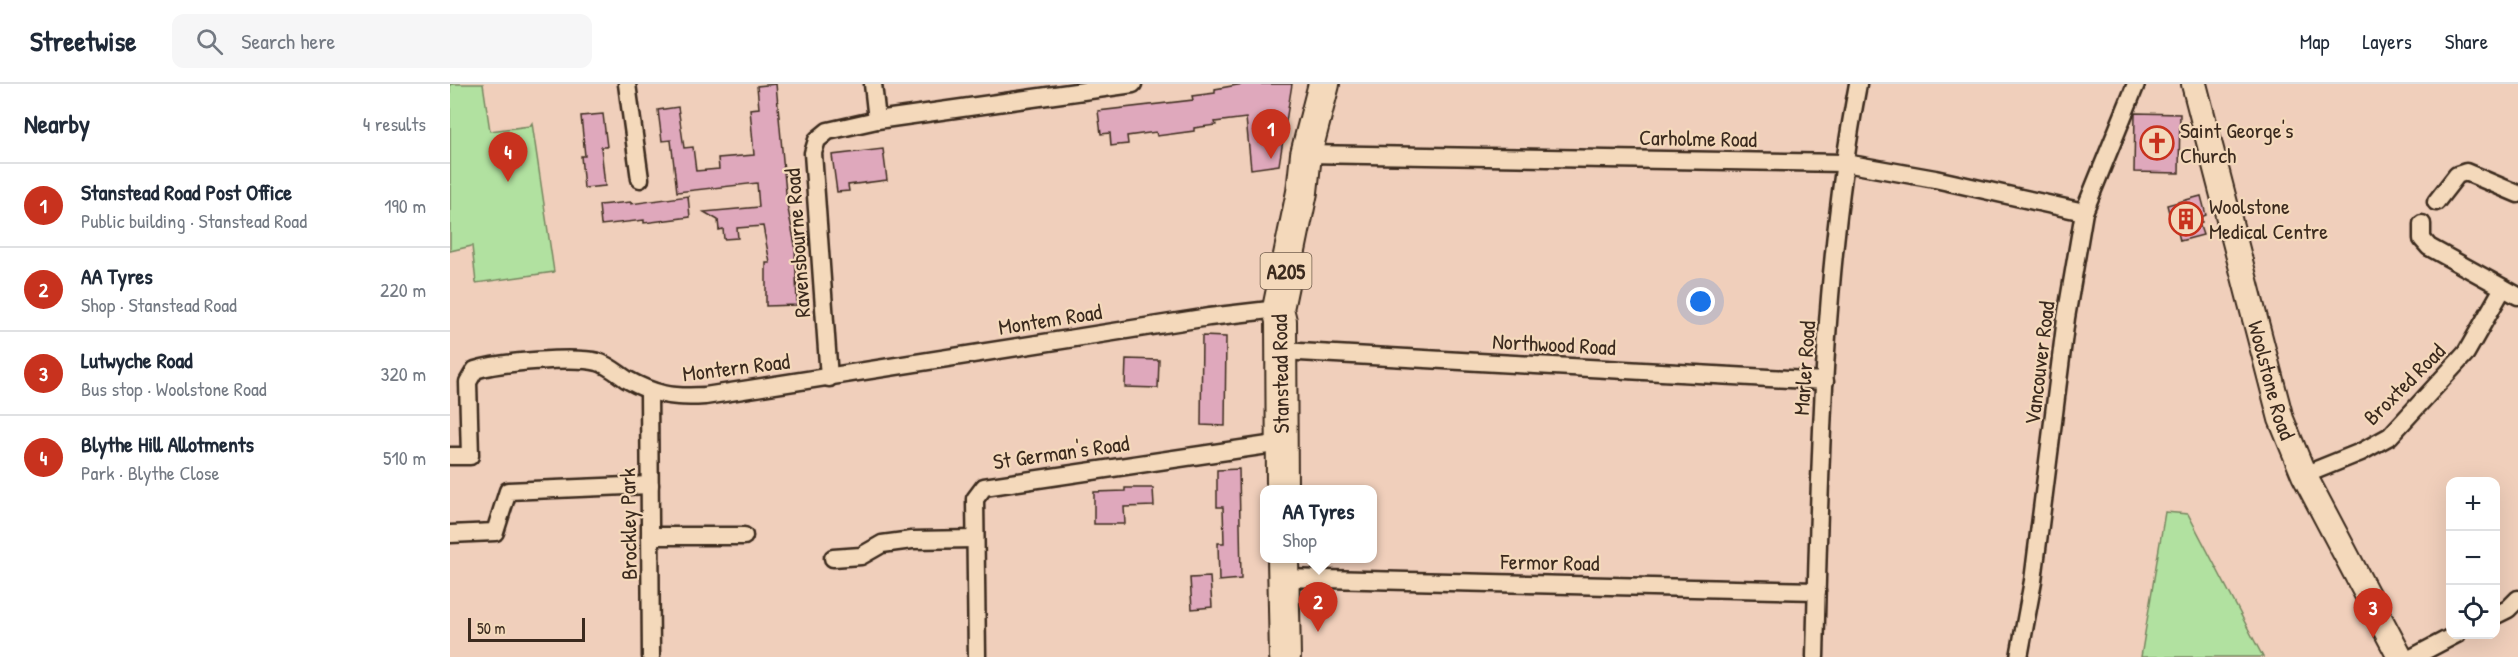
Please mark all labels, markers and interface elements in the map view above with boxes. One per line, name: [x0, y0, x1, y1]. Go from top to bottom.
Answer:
search box: [172, 14, 592, 68]
text: Streetwise: [30, 22, 136, 60]
icon: search: [193, 25, 226, 58]
text: Search here: [241, 26, 335, 56]
text: Map: [2300, 27, 2329, 56]
text: Layers: [2362, 27, 2412, 56]
text: Share: [2445, 27, 2488, 56]
text: Nearby: [24, 106, 90, 141]
text: 4 results: [363, 110, 426, 137]
pin: 1: [1252, 110, 1290, 159]
place label: Saint George's Church: [2180, 115, 2294, 170]
street label: Carholme Road: [1639, 122, 1758, 154]
church icon: Saint George's Church: [2139, 125, 2175, 161]
pin: 4: [488, 132, 528, 182]
street label: Ravensbourne Road: [777, 167, 817, 319]
text: Stanstead Road Post Office: [81, 177, 292, 207]
place label: Woolstone Medical Centre: [2209, 191, 2328, 246]
text: 1: [40, 192, 47, 219]
text: 190 m: [384, 192, 426, 219]
building icon: Woolstone Medical Centre: [2168, 201, 2204, 237]
text: Public building · Stanstead Road: [81, 207, 307, 234]
road number: A205: [1260, 253, 1312, 289]
text: AA Tyres: [81, 261, 153, 291]
text: 2: [39, 276, 48, 303]
text: 220 m: [380, 276, 426, 303]
your location: [1686, 287, 1715, 316]
text: Shop · Stanstead Road: [81, 291, 237, 318]
street label: Montem Road: [996, 296, 1104, 342]
street label: Vancouver Road: [2017, 299, 2062, 427]
street label: Stanstead Road: [1264, 314, 1296, 434]
street label: Woolstone Road: [2241, 317, 2303, 444]
street label: Marler Road: [1786, 319, 1822, 416]
street label: Northwood Road: [1492, 326, 1617, 362]
street label: Broxted Road: [2356, 336, 2452, 432]
text: Lutwyche Road: [81, 345, 193, 375]
street label: Montern Road: [681, 345, 792, 388]
text: 3: [39, 360, 48, 387]
text: 320 m: [381, 360, 426, 387]
text: Bus stop · Woolstone Road: [81, 375, 267, 402]
street label: St German's Road: [991, 428, 1131, 476]
text: Blythe Hill Allotments: [81, 429, 254, 459]
text: 4: [40, 444, 47, 471]
text: 510 m: [383, 444, 426, 471]
text: Park · Blythe Close: [81, 459, 219, 486]
street label: Brockley Park: [612, 468, 644, 580]
map controls: [2446, 477, 2500, 639]
button: +: [2446, 477, 2500, 531]
popup: [1260, 485, 1377, 563]
text: AA Tyres: [1283, 496, 1354, 526]
text: Shop: [1283, 526, 1317, 553]
button: −: [2446, 531, 2500, 585]
street label: Fermor Road: [1499, 546, 1600, 578]
pin: 2: [1298, 582, 1338, 632]
button: locate: [2446, 585, 2500, 639]
pin: 3: [2354, 588, 2392, 638]
scale bar: [468, 615, 585, 642]
text: 50 m: [477, 617, 506, 639]

